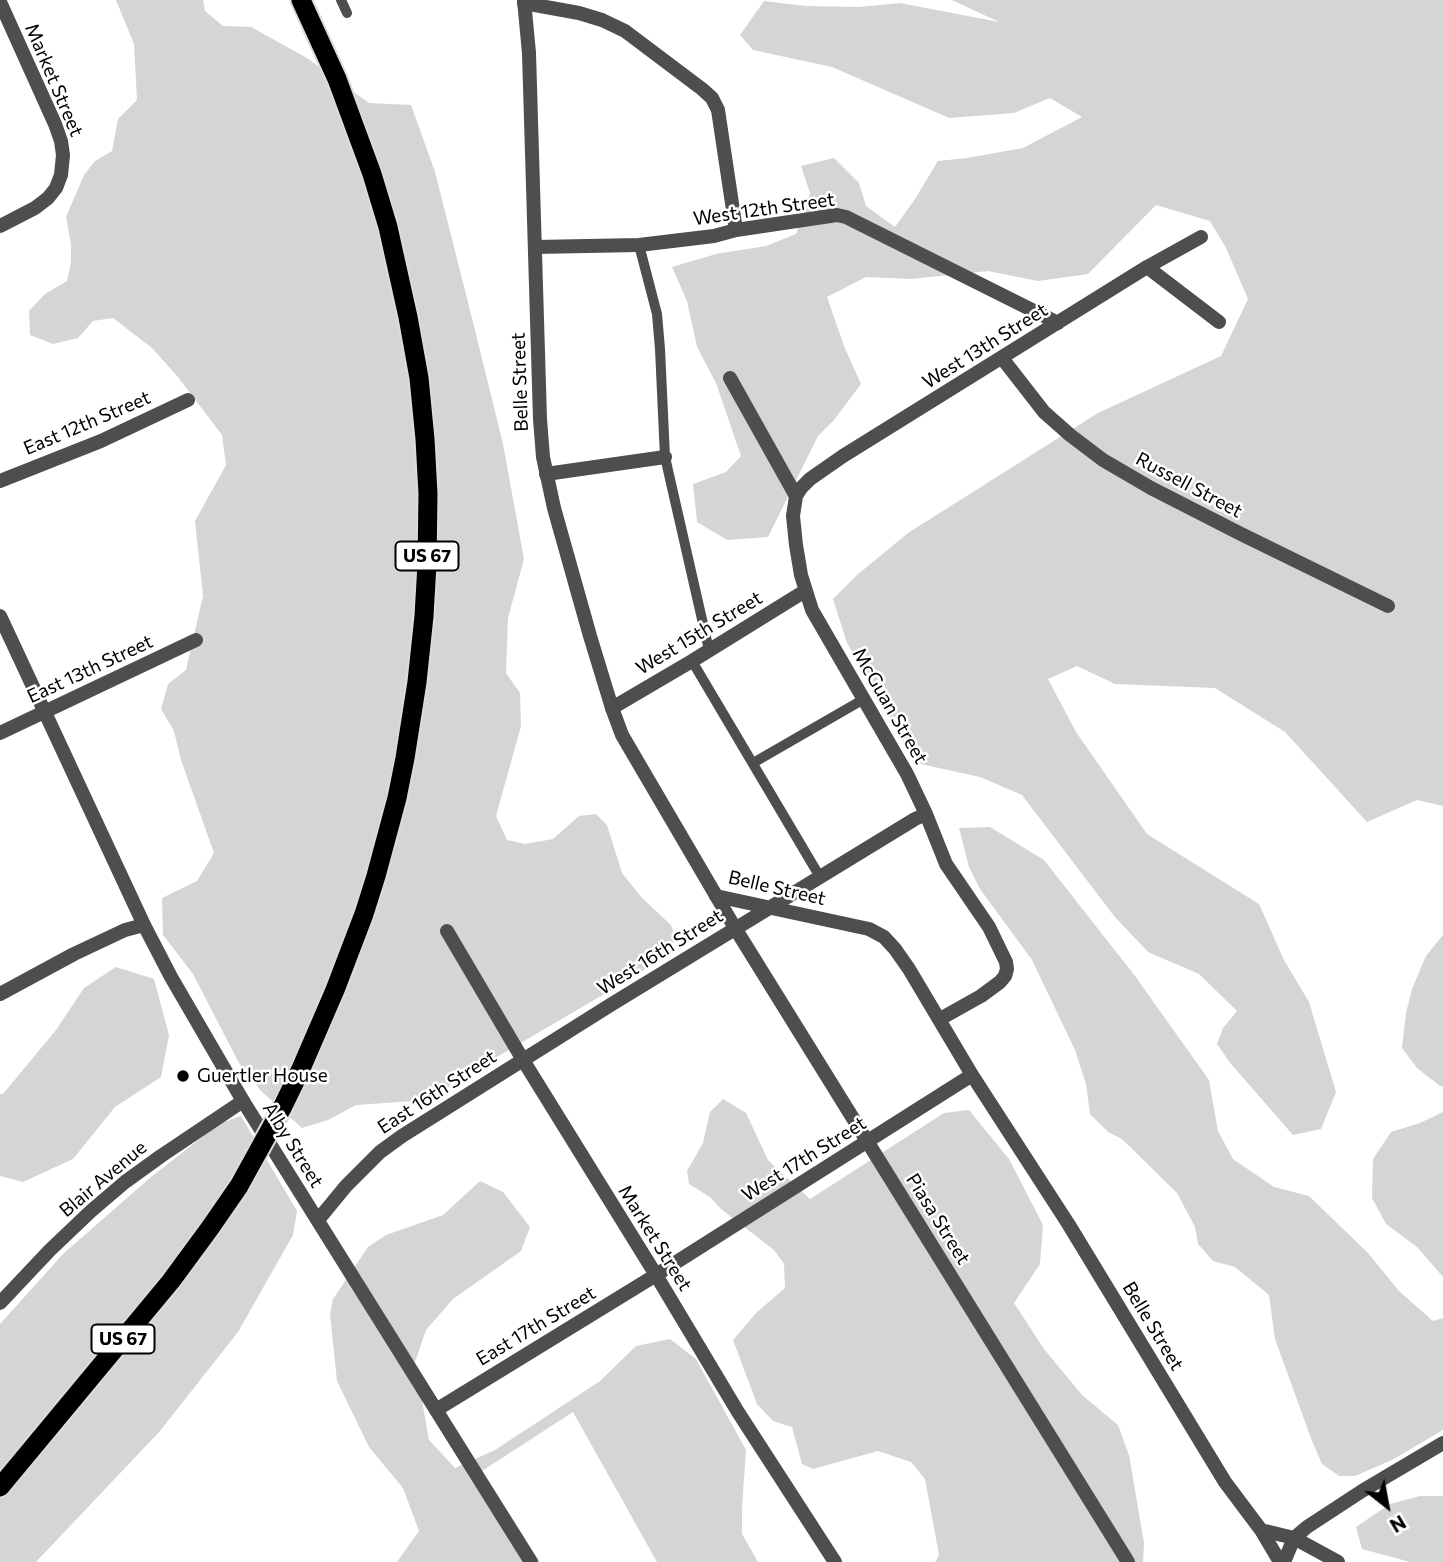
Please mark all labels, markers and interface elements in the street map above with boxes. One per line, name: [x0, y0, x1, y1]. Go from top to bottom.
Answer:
street label: Market Street: [20, 20, 88, 140]
street label: West 12th Street: [692, 188, 836, 230]
street label: West 13th Street: [918, 298, 1052, 394]
street label: Belle Street: [507, 332, 533, 432]
street label: East 12th Street: [20, 386, 154, 460]
street label: Russell Street: [1132, 447, 1246, 523]
road number: US 67: [396, 542, 458, 570]
street label: West 15th Street: [632, 586, 766, 680]
street label: East 13th Street: [23, 630, 157, 708]
street label: McGuan Street: [848, 644, 932, 768]
street label: Belle Street: [726, 866, 828, 910]
street label: West 16th Street: [593, 904, 727, 1000]
street label: East 16th Street: [373, 1045, 501, 1139]
place label: Guertler House: [197, 1065, 328, 1087]
marker: Guertler House: [175, 1068, 191, 1084]
street label: Alby Street: [258, 1098, 328, 1192]
street label: West 17th Street: [738, 1112, 870, 1206]
street label: Blair Avenue: [55, 1136, 151, 1222]
street label: Piasa Street: [901, 1169, 975, 1269]
street label: Market Street: [613, 1181, 697, 1295]
street label: Belle Street: [1118, 1278, 1188, 1374]
street label: East 17th Street: [472, 1281, 600, 1371]
road number: US 67: [92, 1324, 154, 1354]
north arrow: [1352, 1471, 1422, 1541]
text: N: [1386, 1511, 1410, 1538]

